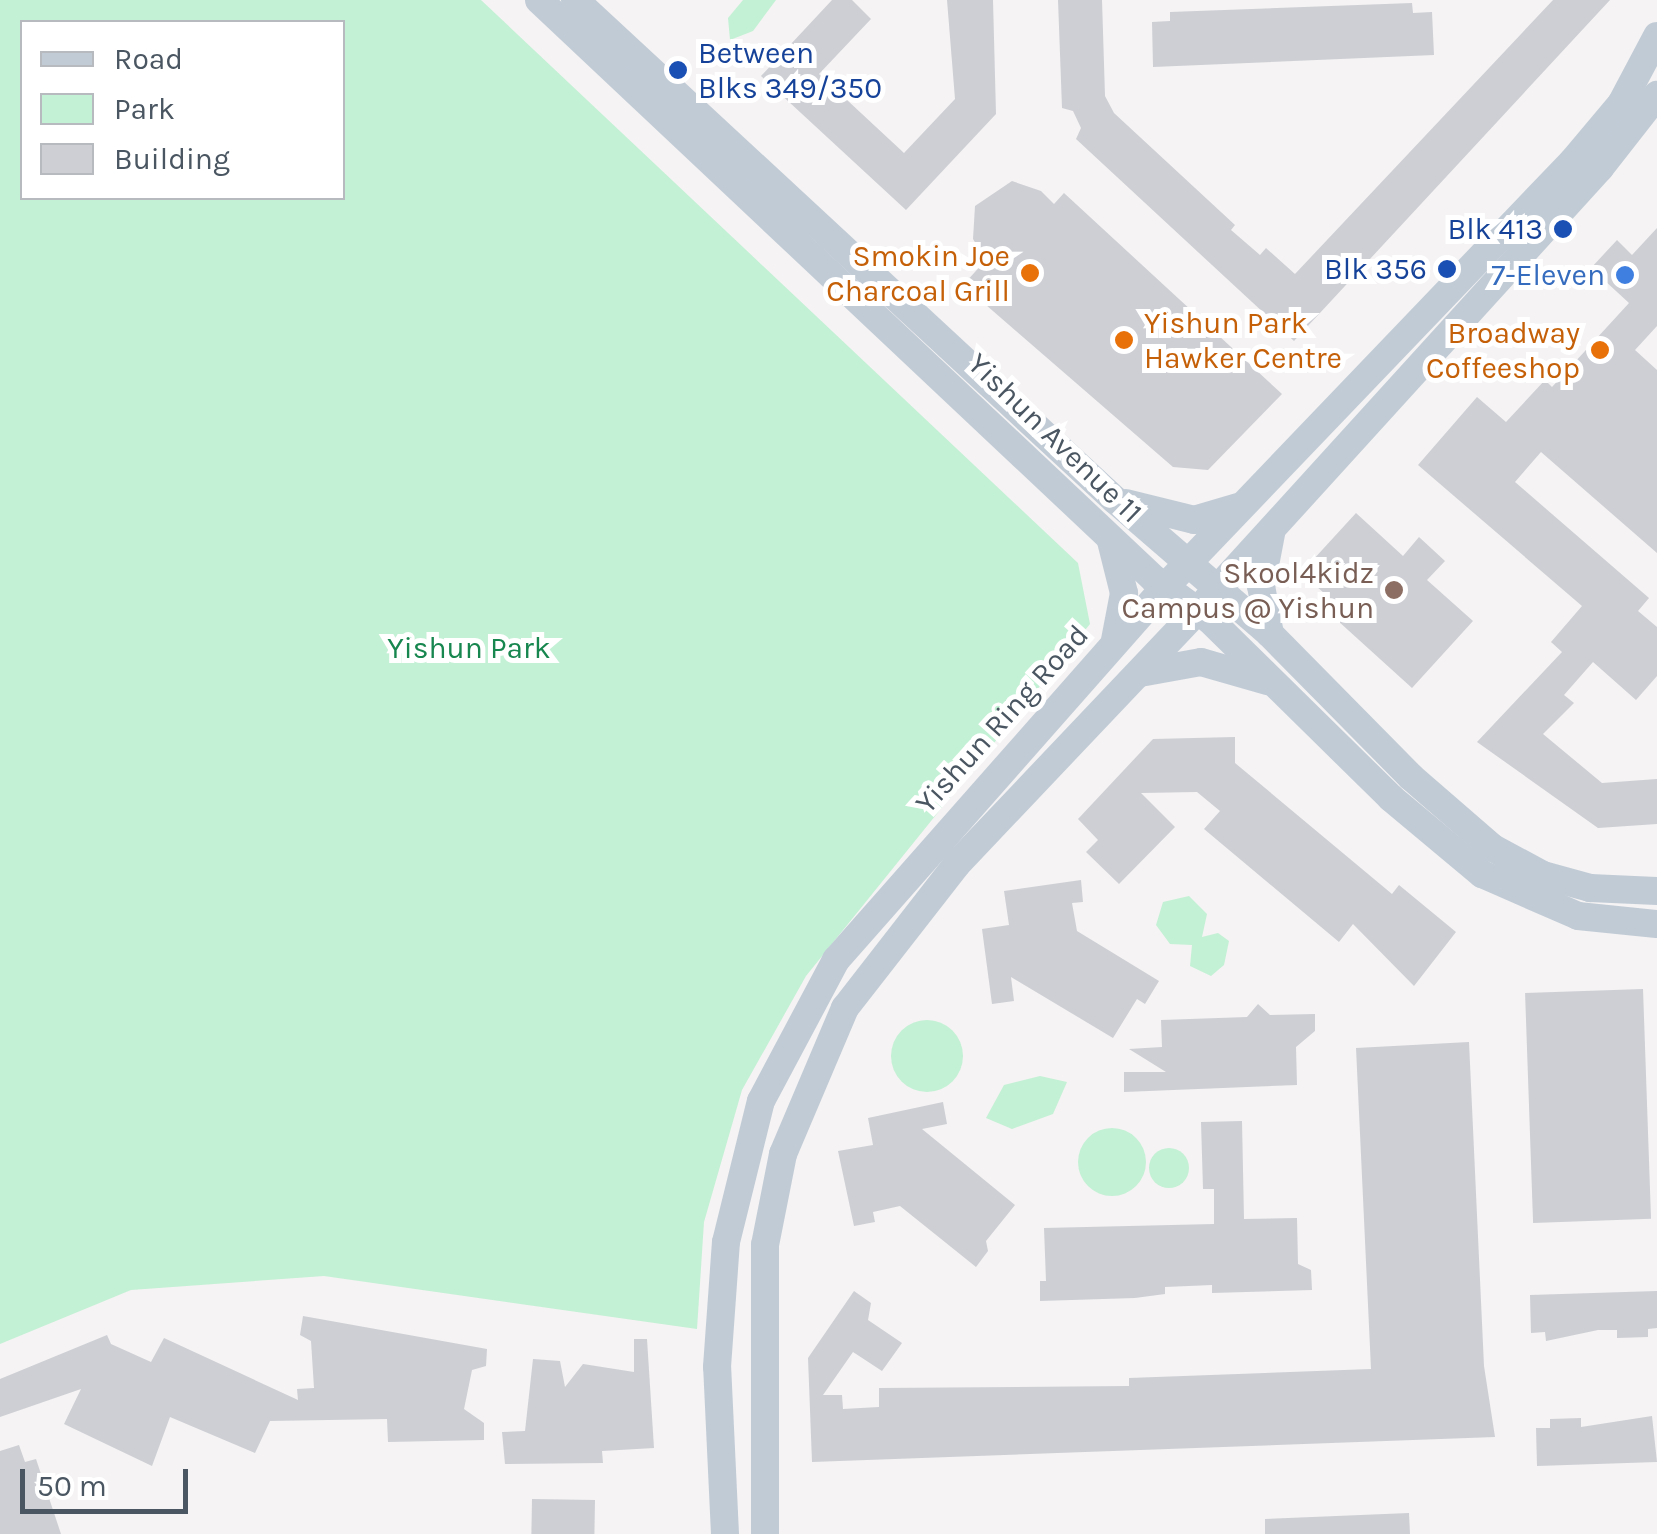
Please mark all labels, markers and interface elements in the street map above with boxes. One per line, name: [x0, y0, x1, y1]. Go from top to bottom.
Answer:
legend: [20, 20, 345, 200]
place label: Between Blks 349/350: [698, 35, 882, 106]
text: Road: [114, 41, 183, 77]
marker: Between Blks 349/350: [667, 59, 689, 81]
text: Park: [114, 91, 175, 127]
text: Building: [114, 141, 230, 177]
place label: Blk 413: [1448, 211, 1543, 247]
marker: Blk 413: [1552, 218, 1574, 240]
place label: Smokin Joe Charcoal Grill: [826, 238, 1010, 308]
place label: Blk 356: [1324, 251, 1427, 287]
place label: 7-Eleven: [1491, 257, 1605, 293]
marker: Blk 356: [1436, 258, 1458, 280]
marker: Smokin Joe Charcoal Grill: [1019, 262, 1041, 284]
marker: 7-Eleven: [1614, 264, 1636, 286]
place label: Yishun Park Hawker Centre: [1144, 305, 1342, 376]
place label: Broadway Coffeeshop: [1426, 315, 1580, 386]
marker: Yishun Park Hawker Centre: [1113, 329, 1135, 351]
marker: Broadway Coffeeshop: [1589, 339, 1611, 361]
street label: Yishun Avenue 11: [960, 346, 1150, 530]
place label: Skool4kidz Campus @ Yishun: [1122, 555, 1374, 626]
marker: Skool4kidz Campus @ Yishun: [1383, 579, 1405, 601]
street label: Yishun Ring Road: [908, 617, 1096, 821]
park label: Yishun Park: [387, 630, 551, 666]
scale bar: [25, 1449, 192, 1511]
text: 50 m: [37, 1468, 107, 1504]

